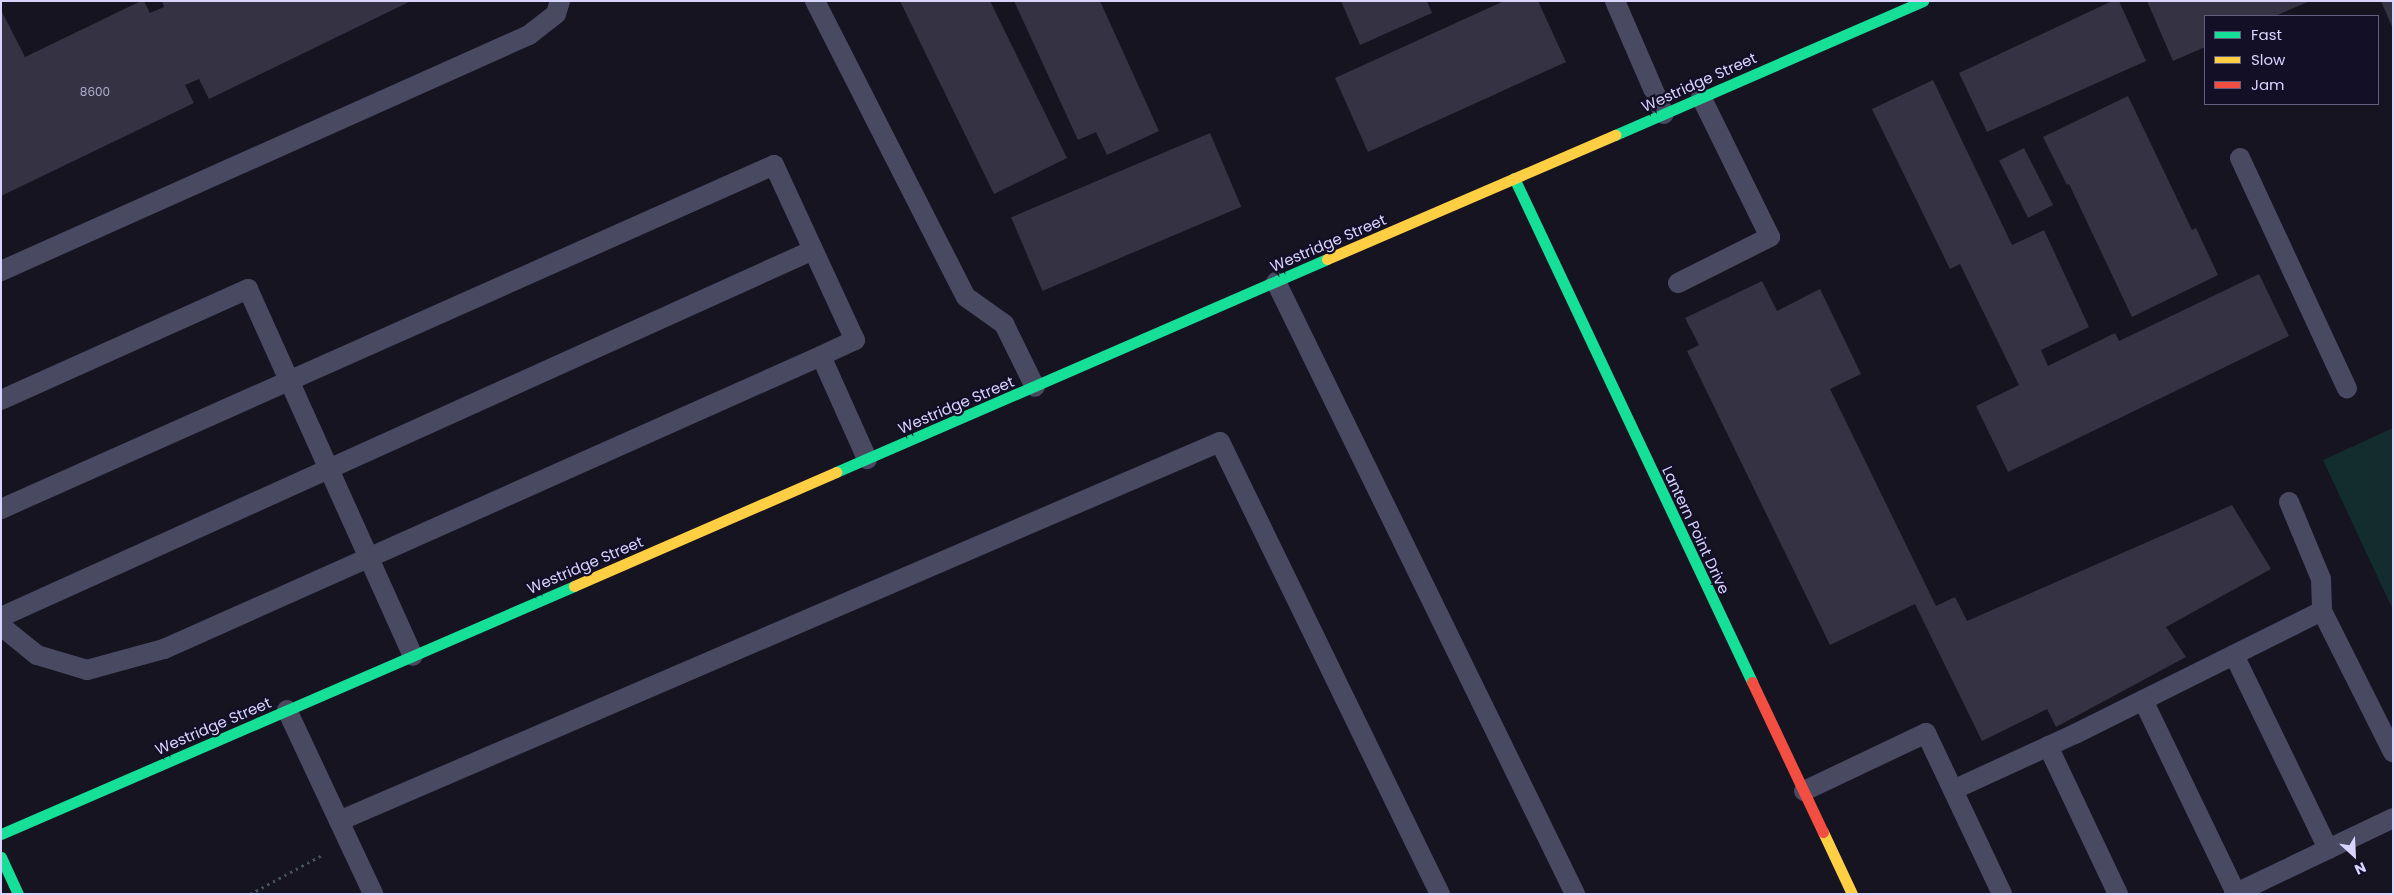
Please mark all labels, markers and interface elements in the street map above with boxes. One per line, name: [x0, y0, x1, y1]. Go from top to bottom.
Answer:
legend: [2204, 15, 2379, 105]
text: Fast: [2251, 24, 2282, 45]
street label: Westridge Street: [1639, 49, 1759, 115]
text: Slow: [2251, 49, 2285, 70]
text: Jam: [2251, 74, 2285, 95]
house number: 8600: [80, 85, 110, 99]
street label: Westridge Street: [1267, 210, 1389, 276]
street label: Westridge Street: [895, 372, 1017, 438]
street label: Lantern Point Drive: [1659, 463, 1733, 597]
street label: Westridge Street: [524, 532, 646, 598]
street label: Westridge Street: [152, 693, 274, 759]
north arrow: [2329, 830, 2379, 880]
text: N: [2351, 857, 2369, 880]

